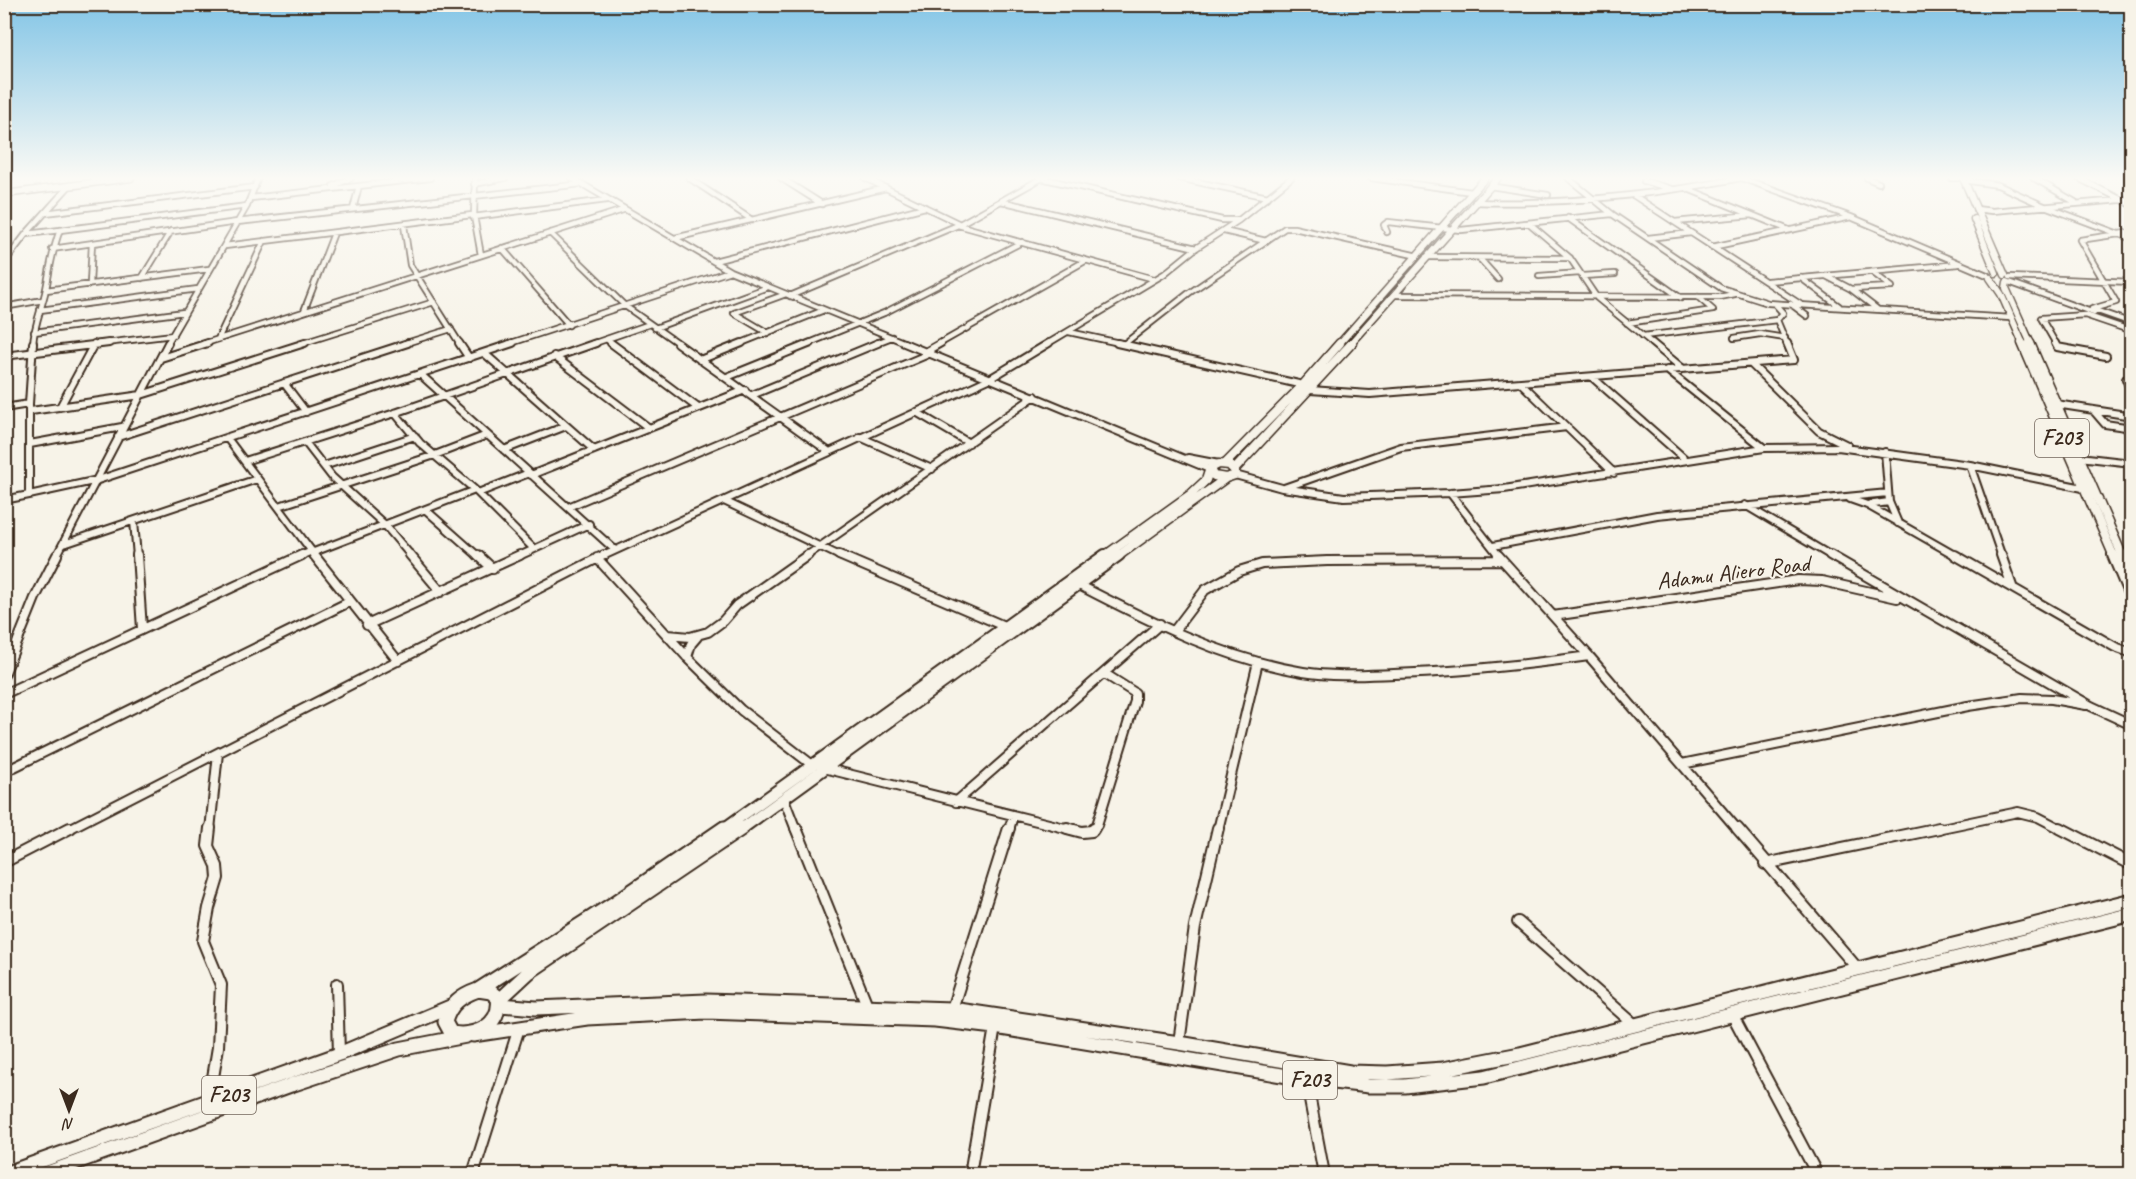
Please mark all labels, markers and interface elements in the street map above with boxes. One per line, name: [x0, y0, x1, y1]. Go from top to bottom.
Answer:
road number: F203: [2035, 419, 2089, 457]
street label: Adamu Aliero Road: [1655, 547, 1815, 596]
road number: F203: [1283, 1061, 1337, 1099]
road number: F203: [202, 1076, 256, 1114]
north arrow: [39, 1080, 99, 1140]
text: N: [61, 1114, 74, 1134]

